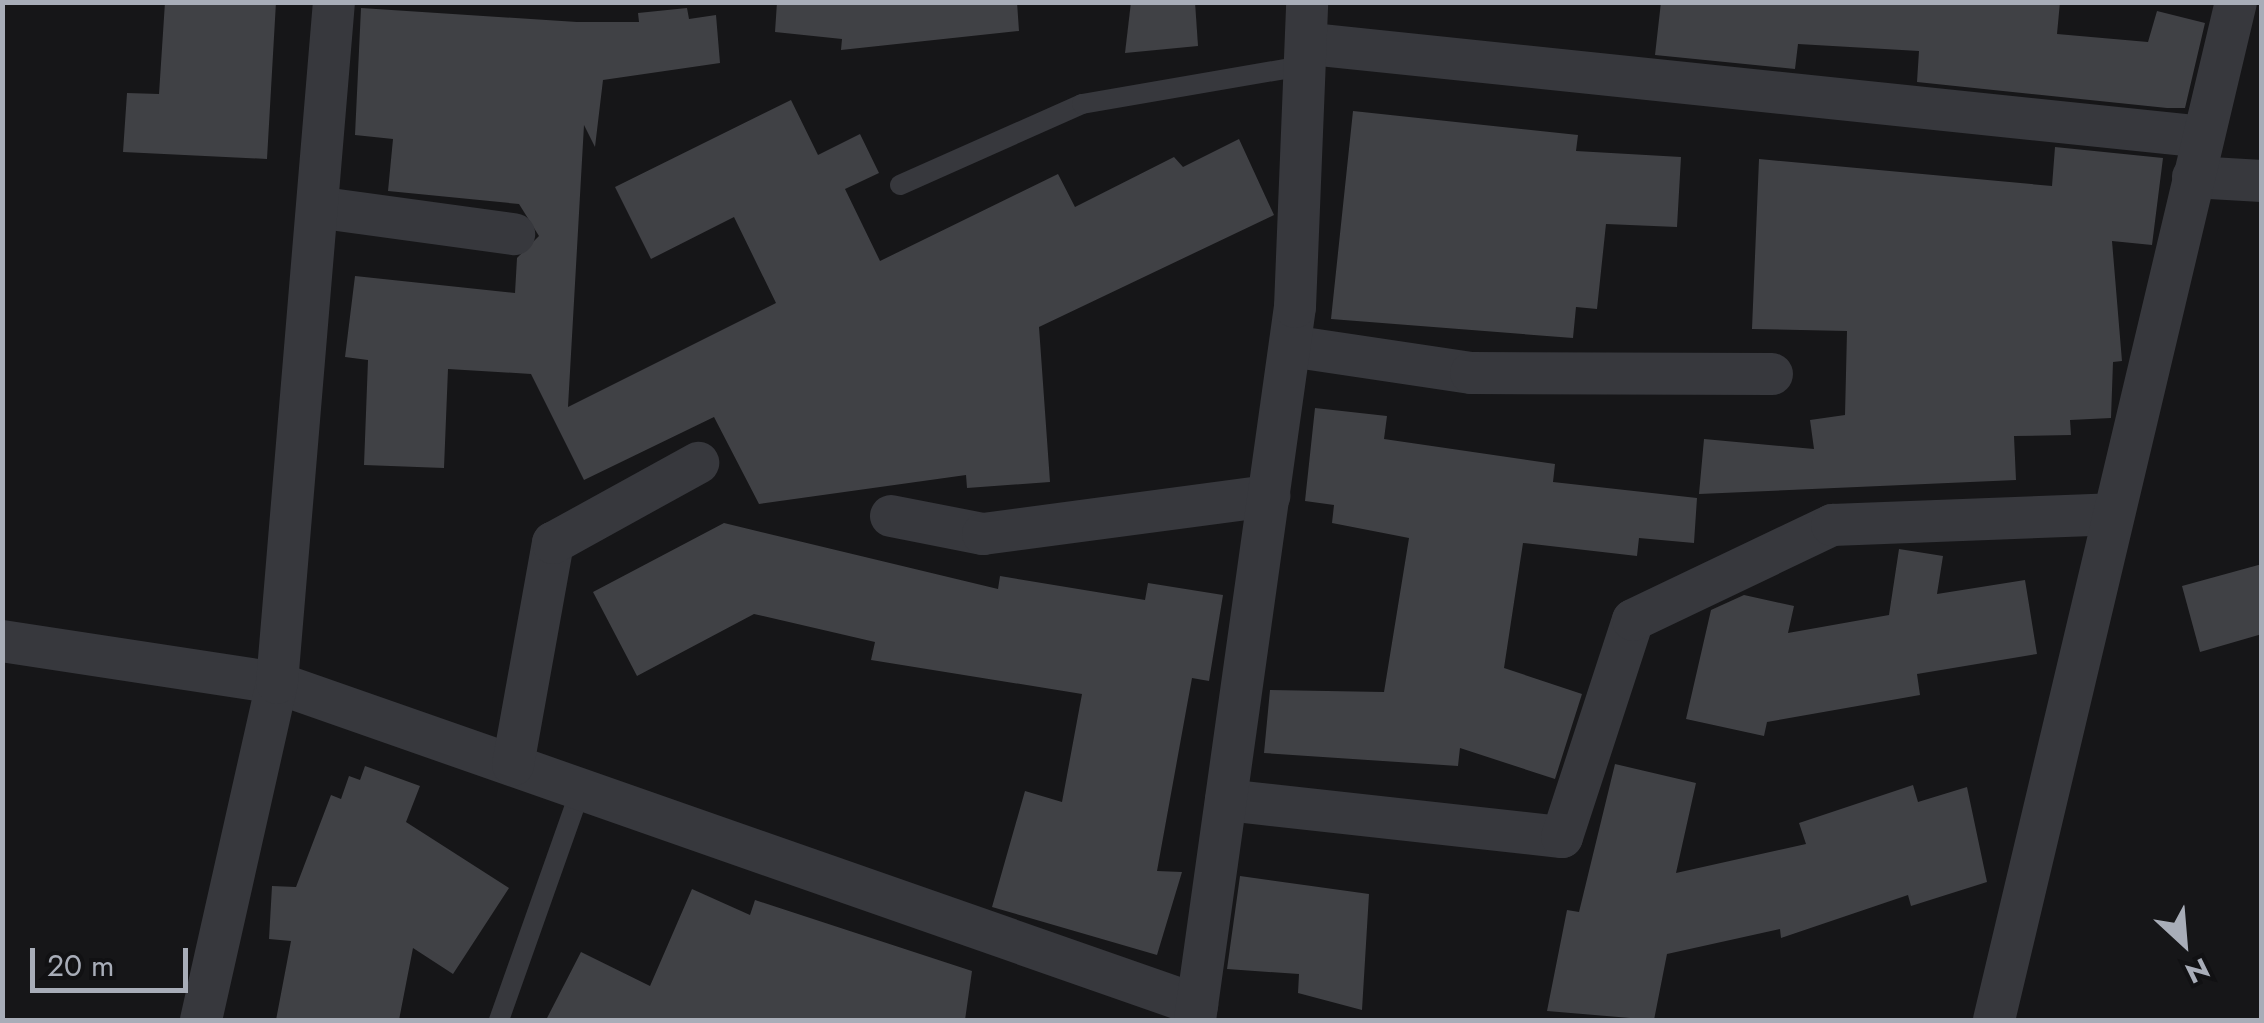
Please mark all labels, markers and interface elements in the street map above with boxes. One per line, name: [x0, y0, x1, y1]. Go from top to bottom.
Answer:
north arrow: [2134, 893, 2234, 993]
scale bar: [35, 928, 192, 990]
text: 20 m: [47, 944, 114, 987]
text: N: [2178, 947, 2216, 994]

